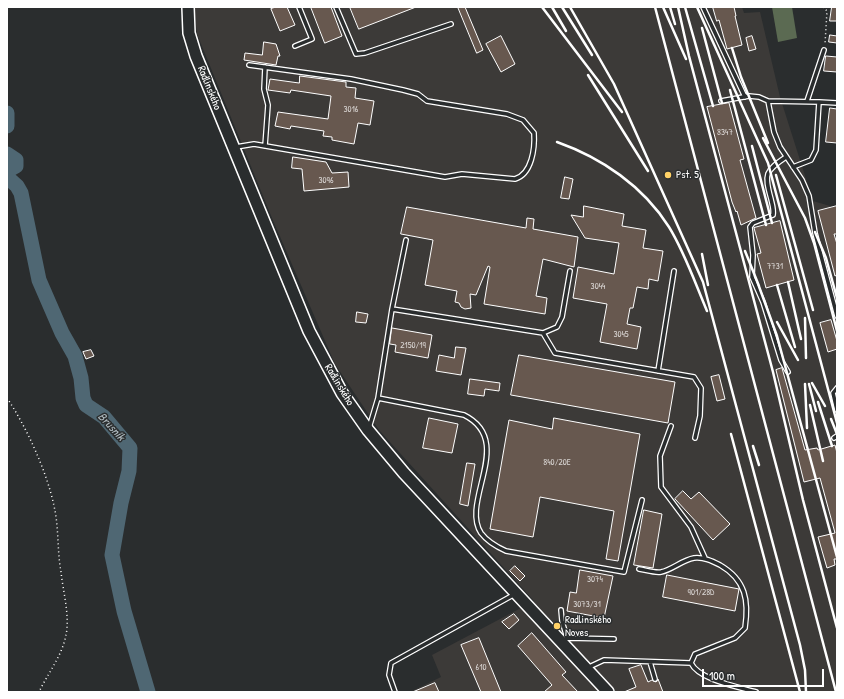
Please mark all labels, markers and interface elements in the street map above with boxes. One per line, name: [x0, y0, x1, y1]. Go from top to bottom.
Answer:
street label: Radlinského: [194, 64, 224, 112]
house number: 3016: [344, 105, 358, 115]
house number: 8347: [717, 128, 733, 138]
place label: Pst. 5: [676, 168, 699, 182]
marker: Pst. 5: [663, 170, 673, 180]
house number: 3096: [319, 176, 333, 186]
house number: 7731: [767, 262, 783, 272]
house number: 3044: [591, 282, 605, 292]
house number: 3045: [613, 330, 629, 340]
house number: 2150/19: [400, 341, 426, 351]
street label: Radlinského: [321, 362, 357, 408]
water label: Brusník: [94, 410, 128, 444]
house number: 840/20E: [543, 458, 571, 468]
house number: 3074: [587, 575, 603, 585]
house number: 901/28D: [688, 588, 714, 598]
house number: 3073/31: [573, 600, 601, 610]
place label: Radlinského Noves: [565, 613, 611, 639]
marker: Radlinského Noves: [552, 621, 562, 631]
scale bar: [704, 661, 826, 687]
house number: 610: [476, 663, 486, 673]
text: 100 m: [709, 667, 735, 684]

